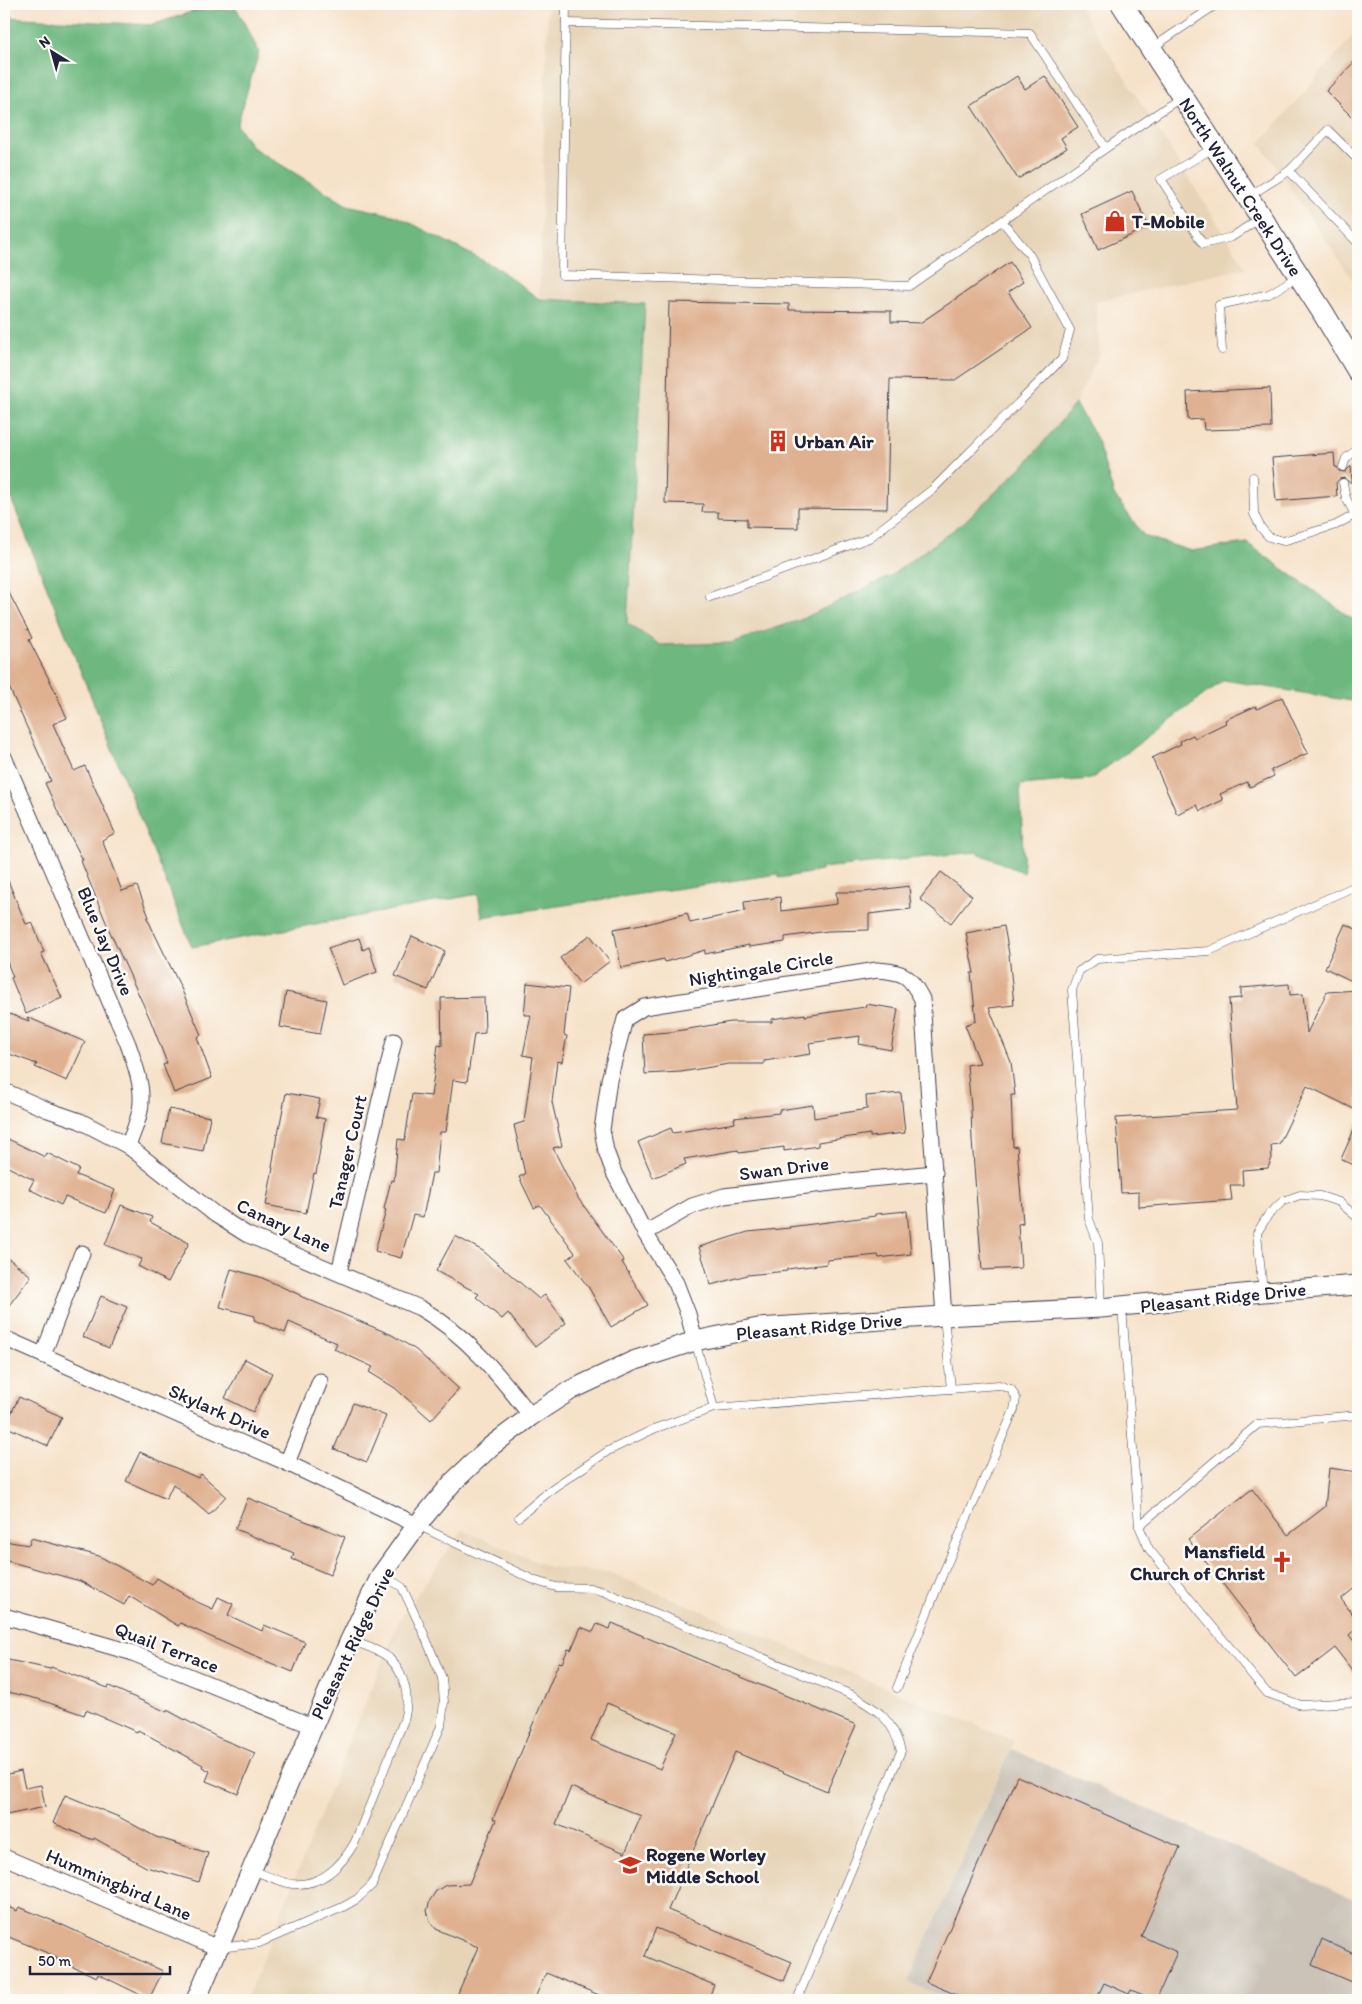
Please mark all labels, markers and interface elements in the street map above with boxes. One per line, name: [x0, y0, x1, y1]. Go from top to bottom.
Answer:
north arrow: [28, 28, 78, 78]
text: N: [36, 32, 53, 52]
street label: North Walnut Creek Drive: [1174, 93, 1307, 281]
shop icon: T-Mobile: [1102, 208, 1128, 234]
place label: T-Mobile: [1131, 210, 1205, 233]
building icon: Urban Air: [765, 428, 791, 454]
place label: Urban Air: [794, 430, 874, 453]
street label: Blue Jay Drive: [72, 883, 139, 999]
street label: Nightingale Circle: [687, 946, 835, 991]
street label: Tanager Court: [323, 1093, 372, 1211]
street label: Swan Drive: [738, 1152, 830, 1185]
street label: Canary Lane: [233, 1194, 335, 1257]
street label: Pleasant Ridge Drive: [1139, 1277, 1307, 1318]
street label: Pleasant Ridge Drive: [735, 1308, 903, 1345]
street label: Skylark Drive: [165, 1379, 274, 1444]
place label: Mansfield Church of Christ: [1130, 1540, 1266, 1585]
church icon: Mansfield Church of Christ: [1269, 1549, 1295, 1575]
street label: Pleasant Ridge Drive: [306, 1563, 399, 1723]
street label: Quail Terrace: [111, 1617, 222, 1678]
street label: Hummingbird Lane: [43, 1843, 195, 1926]
place label: Rogene Worley Middle School: [646, 1843, 766, 1888]
school or university icon: Rogene Worley Middle School: [617, 1852, 643, 1878]
scale bar: [30, 1944, 170, 1976]
text: 50 m: [38, 1952, 71, 1970]

